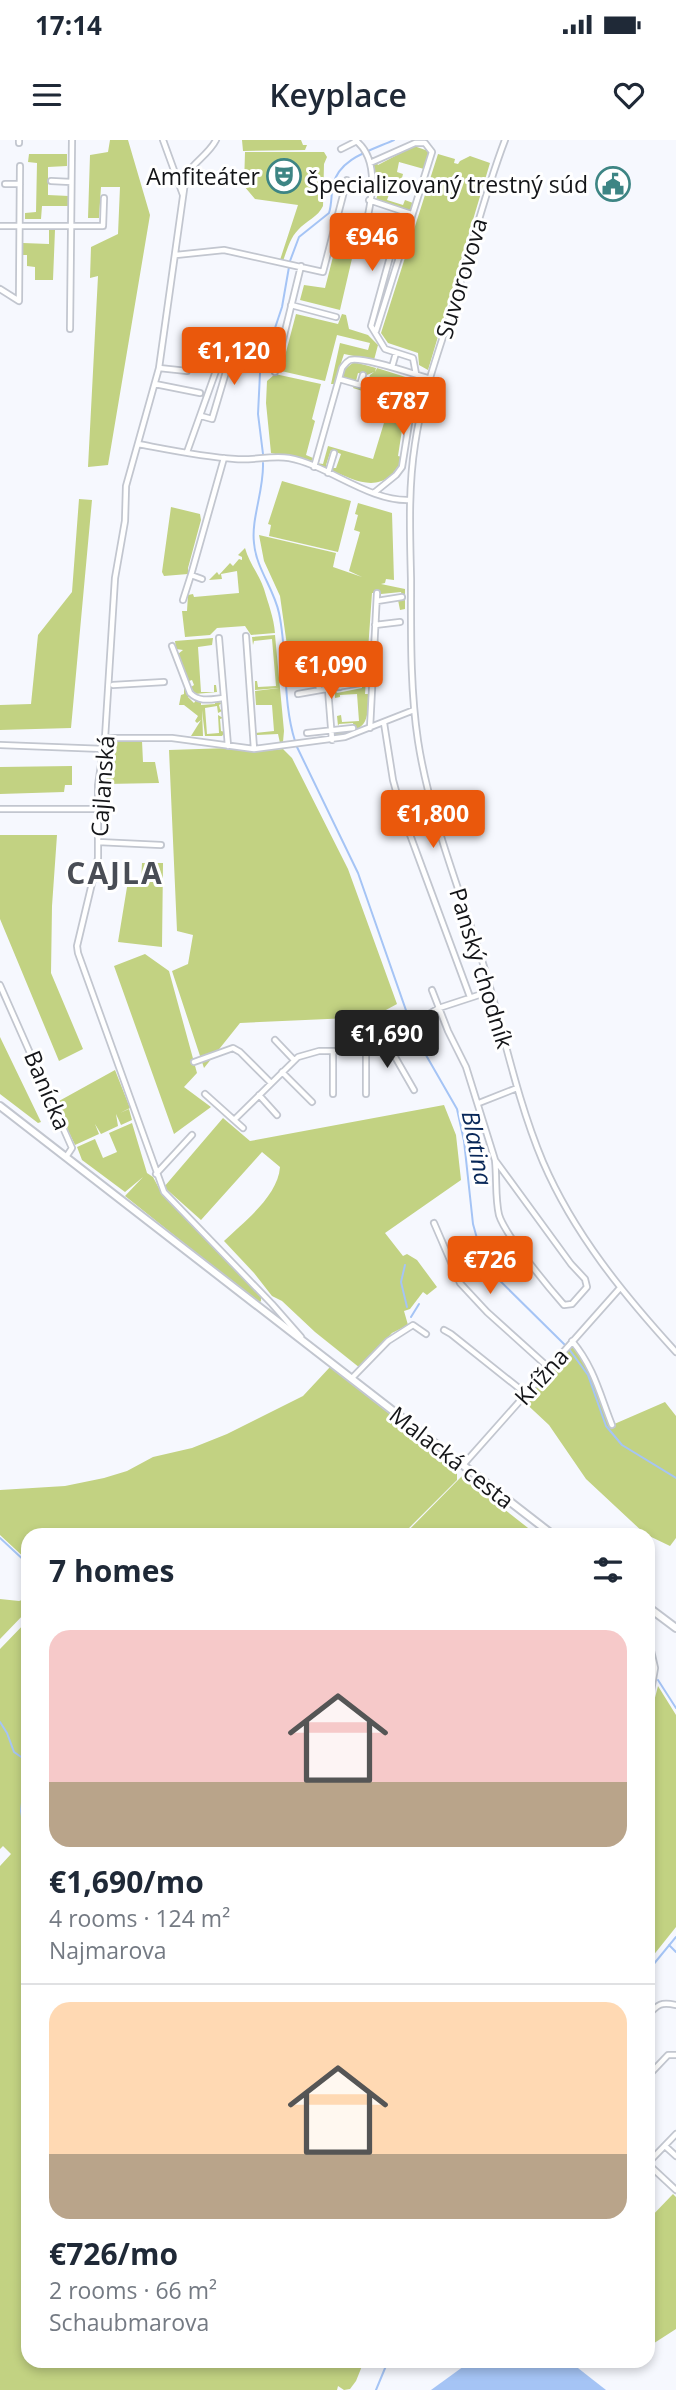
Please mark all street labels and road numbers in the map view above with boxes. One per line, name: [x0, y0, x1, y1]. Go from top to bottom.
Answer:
street label: Suvorovova: [427, 214, 495, 342]
street label: Cajlanská: [82, 734, 122, 838]
street label: Panský chodník: [442, 884, 522, 1052]
street label: Banícka: [17, 1045, 79, 1135]
street label: Krížna: [507, 1340, 575, 1412]
street label: Malacká cesta: [383, 1398, 521, 1516]

